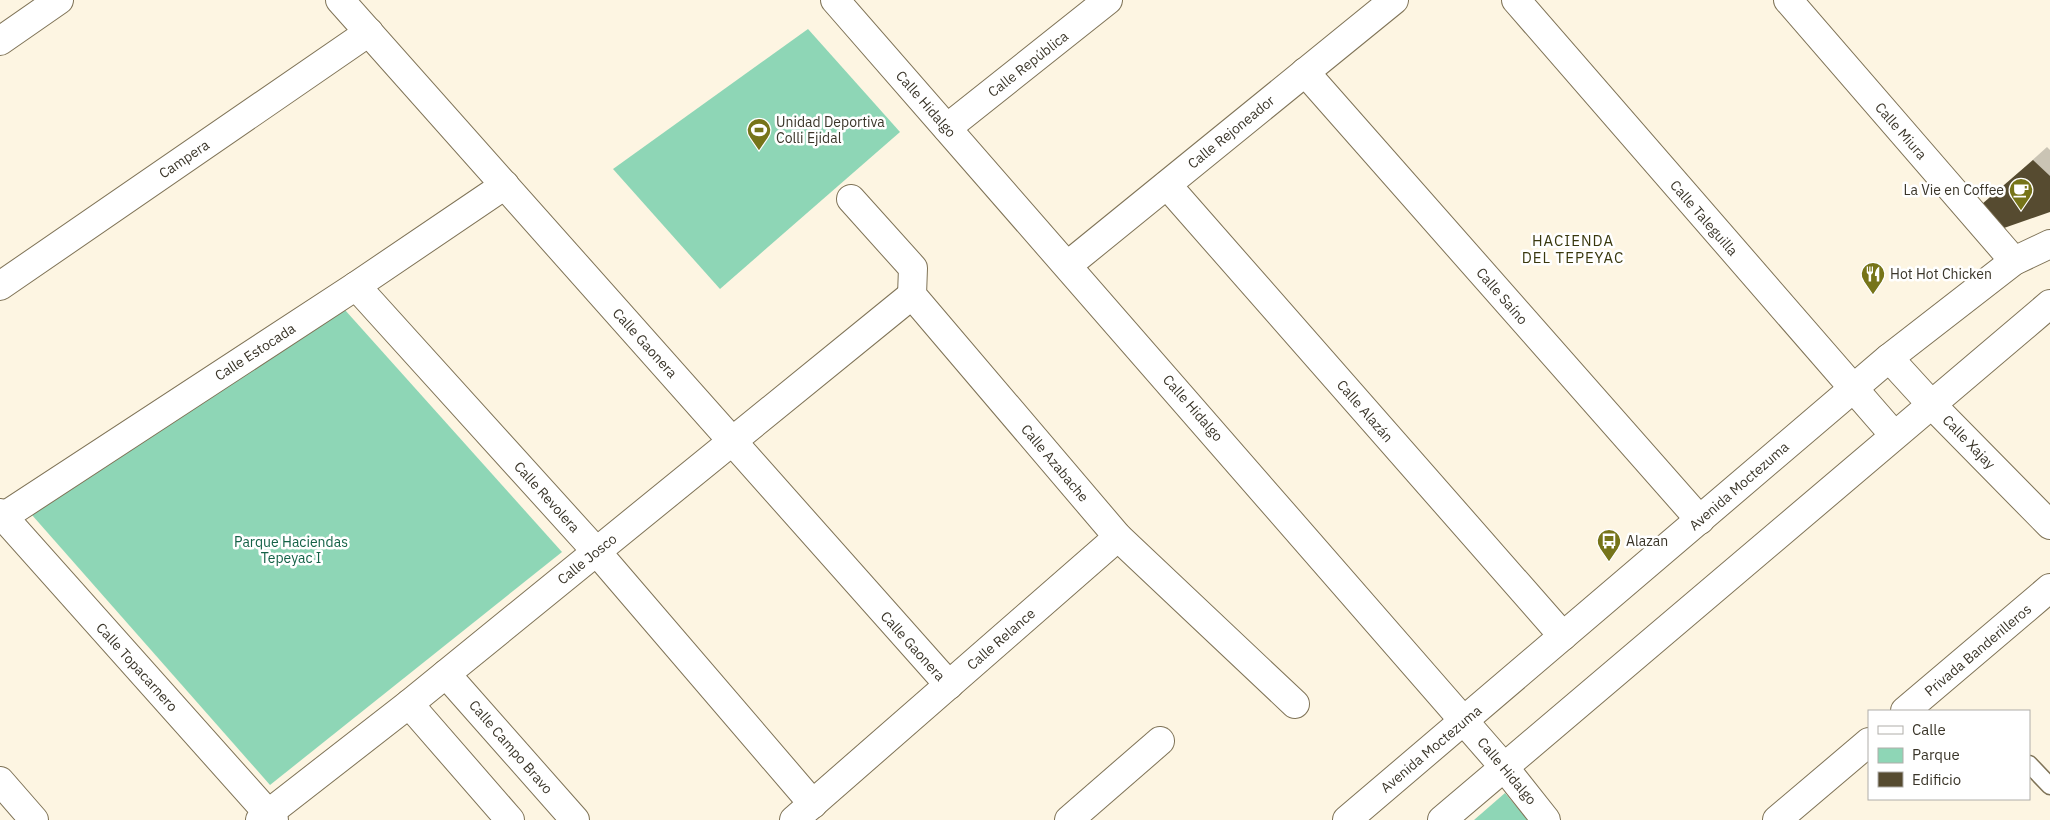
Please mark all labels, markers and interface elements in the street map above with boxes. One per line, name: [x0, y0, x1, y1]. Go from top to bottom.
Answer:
street label: Calle República: [984, 27, 1072, 101]
street label: Calle Hidalgo: [892, 67, 960, 141]
street label: Calle Rejoneador: [1184, 91, 1278, 173]
street label: Calle Miura: [1871, 99, 1931, 164]
place label: Unidad Deportiva Colli Ejidal: [776, 113, 885, 147]
sports icon: Unidad Deportiva Colli Ejidal: [746, 117, 772, 151]
street label: Campera: [155, 135, 213, 182]
street label: Calle Taleguilla: [1666, 176, 1742, 260]
cafe icon: La Vie en Coffee: [2008, 177, 2034, 211]
place label: La Vie en Coffee: [1903, 181, 2004, 199]
district label: HACIENDA DEL TEPEYAC: [1522, 231, 1624, 267]
restaurant icon: Hot Hot Chicken: [1860, 261, 1886, 295]
street label: Calle Saíno: [1472, 264, 1532, 328]
place label: Hot Hot Chicken: [1890, 265, 1992, 283]
street label: Calle Gaonera: [609, 304, 681, 382]
street label: Calle Estocada: [211, 319, 299, 385]
street label: Calle Hidalgo: [1159, 371, 1227, 445]
street label: Calle Alazán: [1333, 376, 1397, 446]
street label: Calle Xajay: [1939, 411, 1999, 473]
street label: Calle Azabache: [1017, 420, 1093, 506]
street label: Avenida Moctezuma: [1685, 437, 1793, 534]
street label: Calle Revolera: [510, 458, 584, 537]
bus stop icon: Alazan: [1596, 528, 1622, 562]
street label: Calle Josco: [554, 529, 620, 588]
place label: Alazan: [1626, 532, 1668, 550]
park label: Parque Haciendas Tepeyac I: [234, 533, 348, 567]
street label: Privada Banderilleros: [1921, 600, 2035, 700]
street label: Calle Relance: [963, 604, 1039, 674]
street label: Calle Gaonera: [877, 607, 949, 685]
street label: Calle Topacarnero: [92, 619, 182, 715]
street label: Calle Campo Bravo: [465, 696, 557, 798]
street label: Avenida Moctezuma: [1377, 701, 1486, 797]
legend: [1868, 710, 2030, 800]
text: Calle: [1912, 720, 1946, 739]
street label: Calle Hidalgo: [1474, 734, 1541, 809]
text: Parque: [1912, 745, 1960, 764]
text: Edificio: [1912, 770, 1961, 789]

